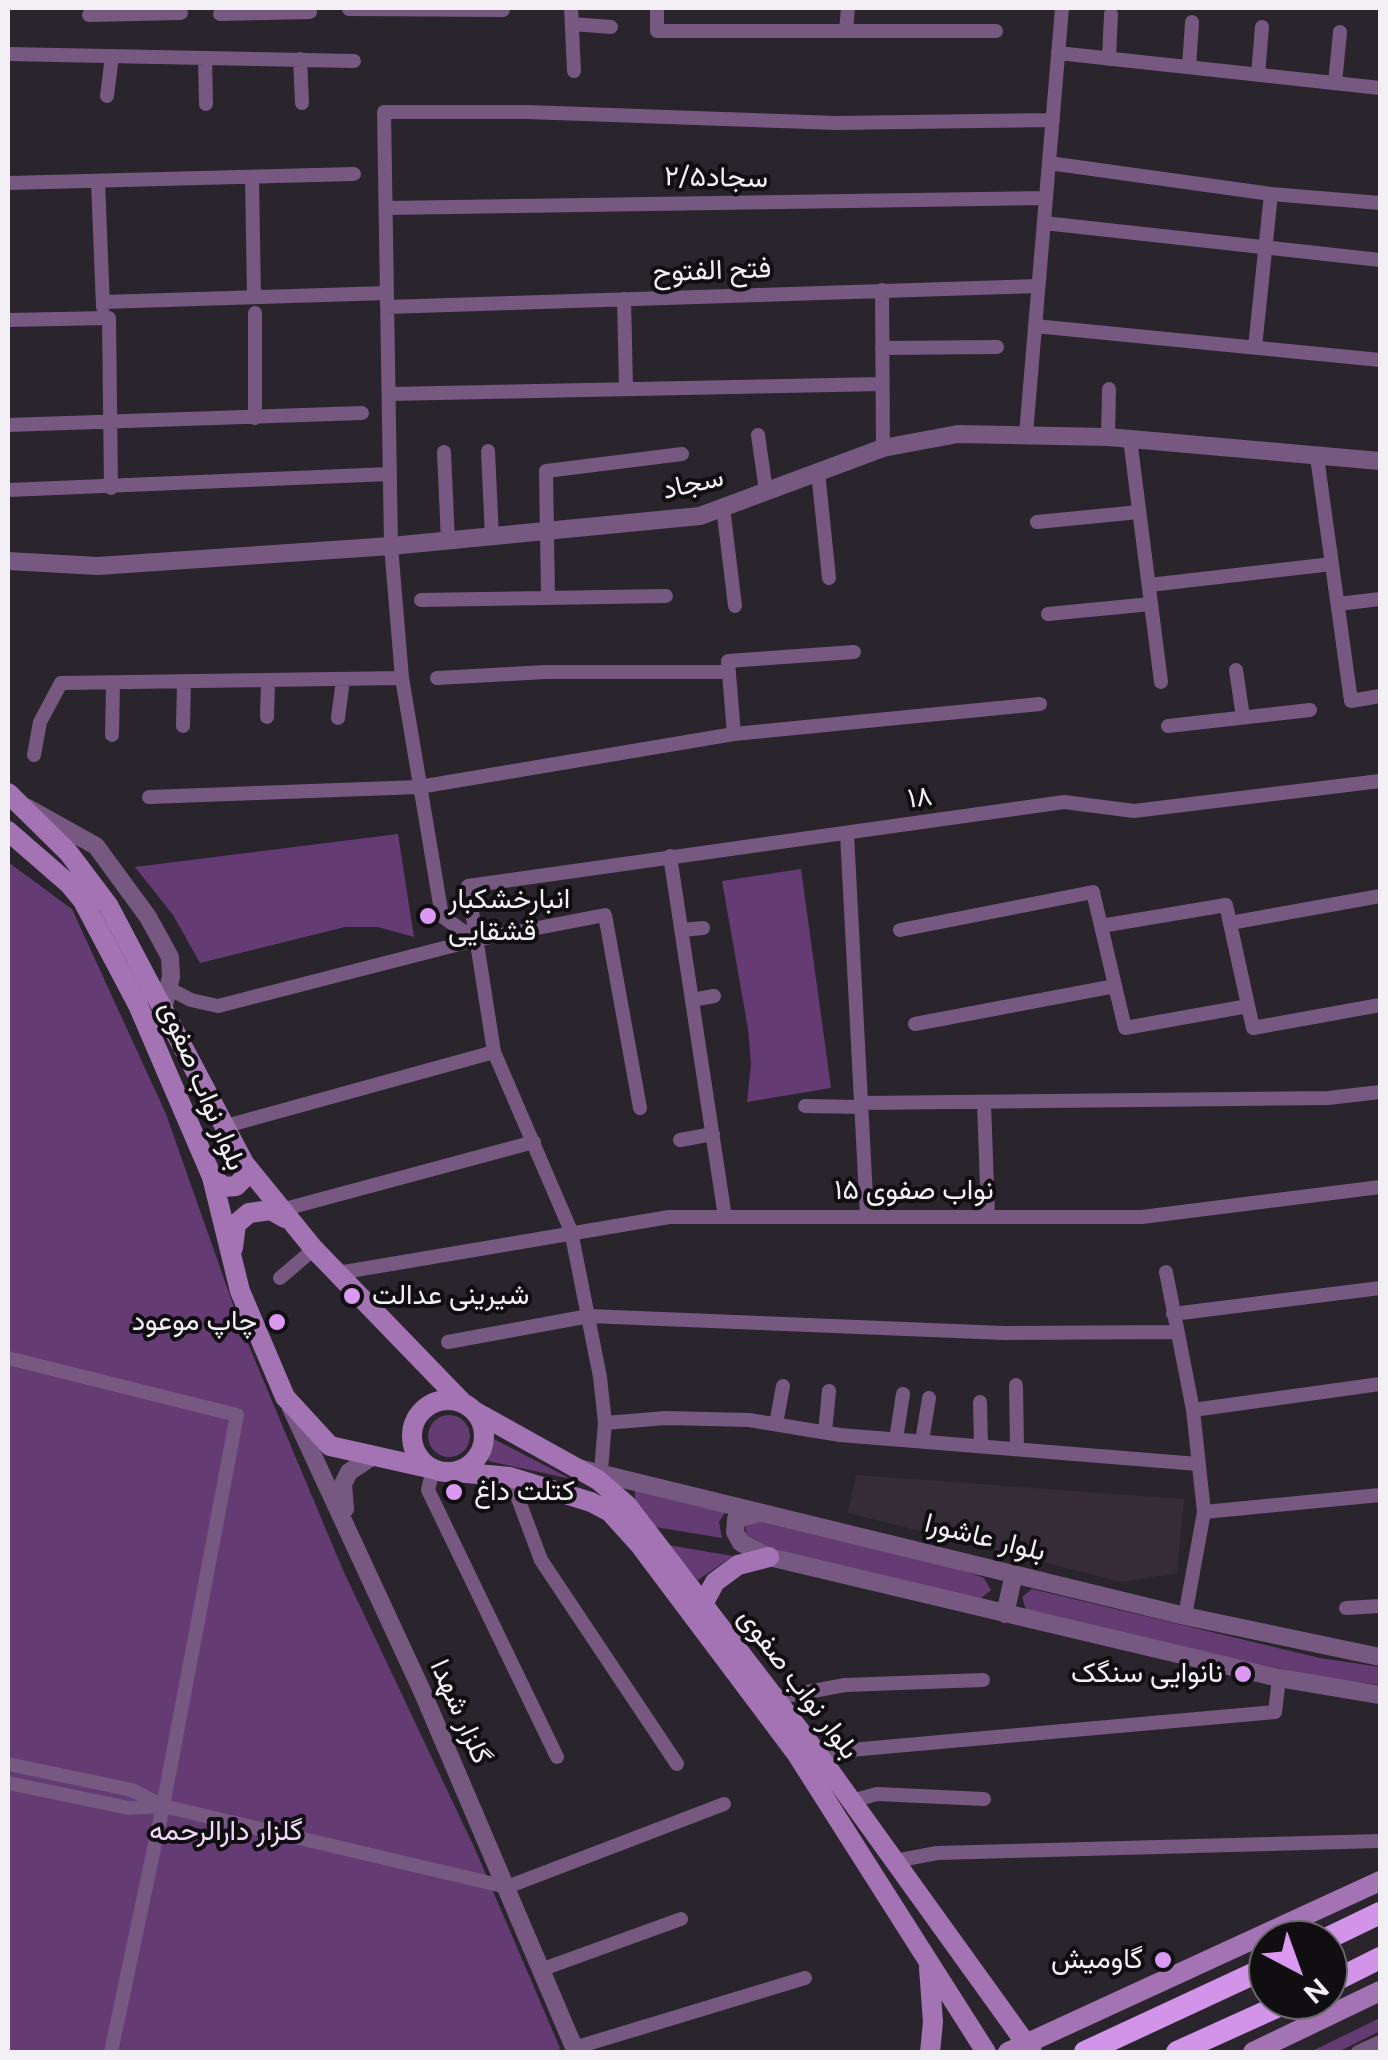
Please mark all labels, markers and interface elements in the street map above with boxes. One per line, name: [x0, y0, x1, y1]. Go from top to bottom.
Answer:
street label: ۲/۵سجاد: [664, 160, 768, 196]
street label: فتح الفتوح: [652, 252, 772, 290]
street label: سجاد: [659, 461, 727, 507]
street label: ۱۸: [905, 780, 935, 816]
place label: انبارخشکبار قشقایی: [448, 883, 570, 949]
marker: انبارخشکبار قشقایی: [417, 905, 439, 927]
street label: بلوار نواب صفوی: [151, 996, 253, 1176]
street label: نواب صفوی ۱۵: [834, 1174, 994, 1208]
place label: شیرینی عدالت: [372, 1279, 529, 1313]
marker: شیرینی عدالت: [341, 1285, 363, 1307]
place label: چاپ موعود: [132, 1305, 257, 1339]
marker: چاپ موعود: [266, 1311, 288, 1333]
place label: کتلت داغ: [474, 1475, 575, 1509]
marker: کتلت داغ: [443, 1481, 465, 1503]
street label: بلوار عاشورا: [921, 1507, 1049, 1569]
street label: بلوار نواب صفوی: [730, 1602, 866, 1766]
street label: گلزار شهدا: [422, 1655, 498, 1769]
place label: نانوایی سنگک: [1071, 1657, 1223, 1691]
marker: نانوایی سنگک: [1232, 1663, 1254, 1685]
park label: گلزار دارالرحمه: [149, 1815, 303, 1849]
north arrow: [1248, 1920, 1348, 2020]
place label: گاومیش: [1051, 1943, 1143, 1977]
marker: گاومیش: [1152, 1949, 1174, 1971]
text: N: [1297, 1971, 1336, 2011]

